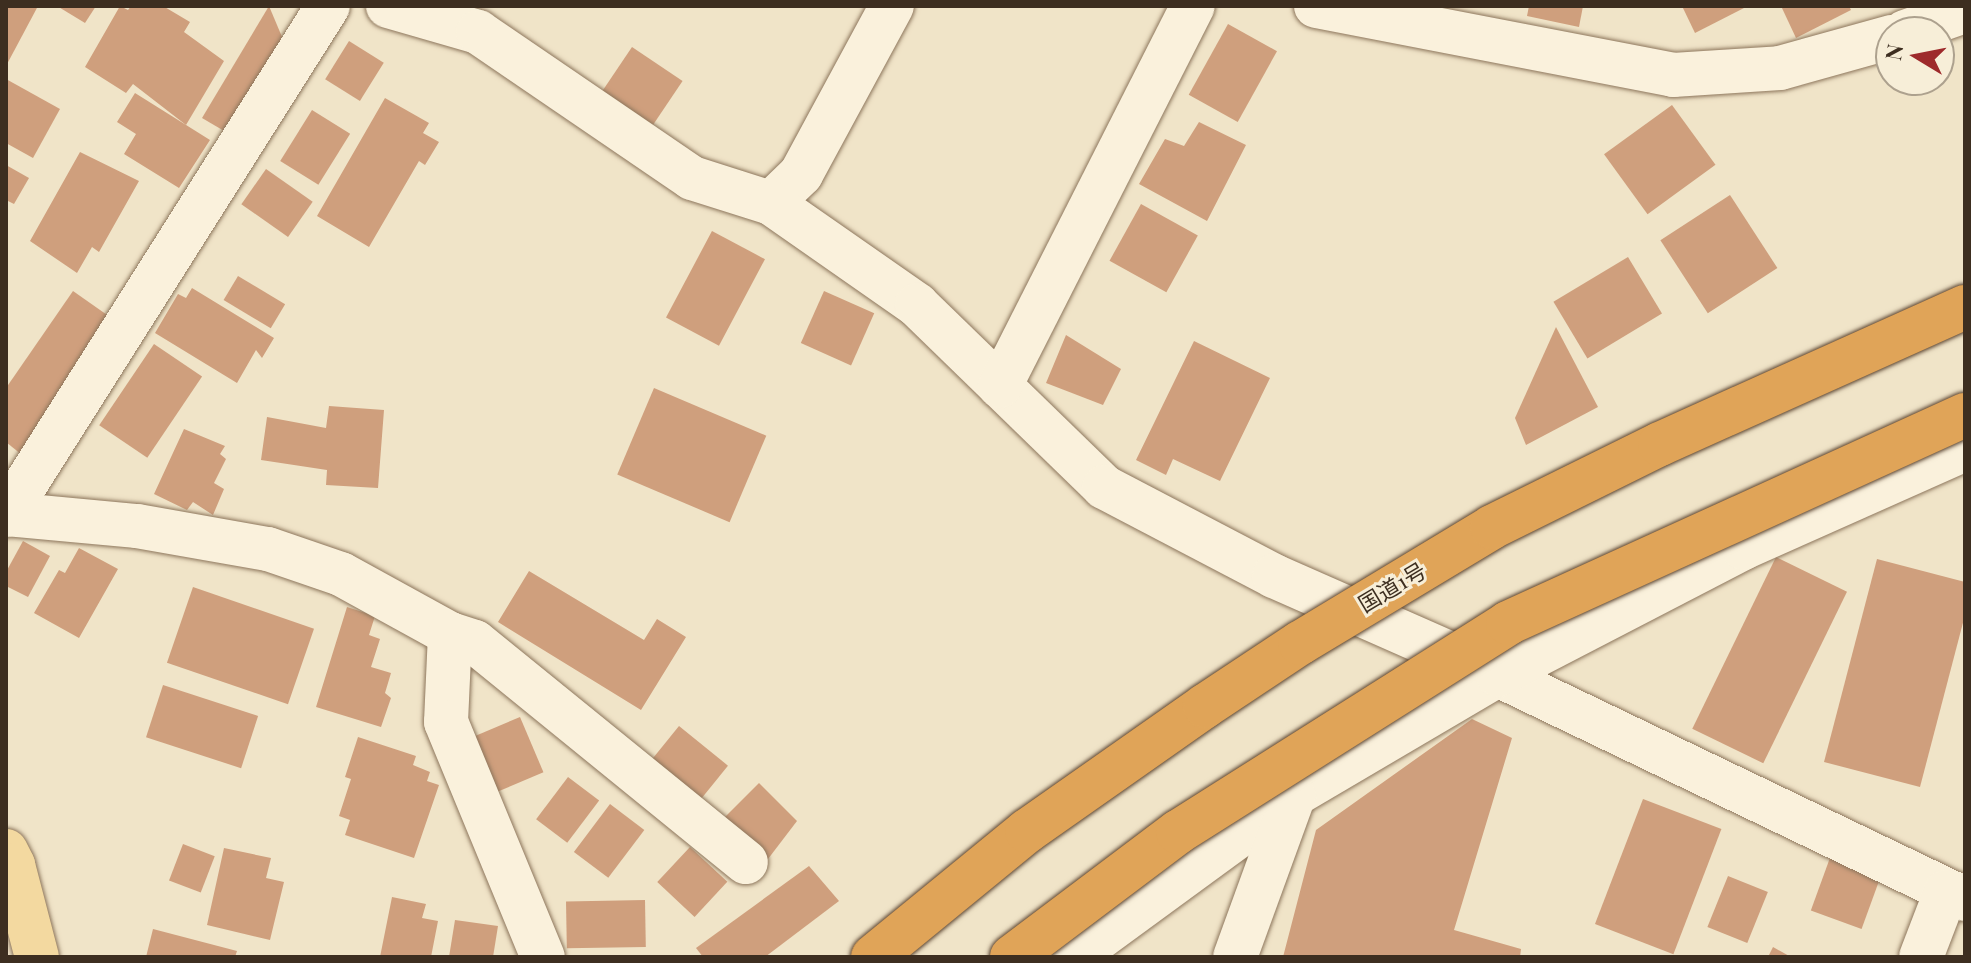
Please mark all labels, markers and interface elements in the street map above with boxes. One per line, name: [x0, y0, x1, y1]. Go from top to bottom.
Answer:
north arrow: [1875, 16, 1955, 96]
text: N: [1877, 42, 1909, 63]
street label: 国道1号: [1353, 557, 1431, 617]

